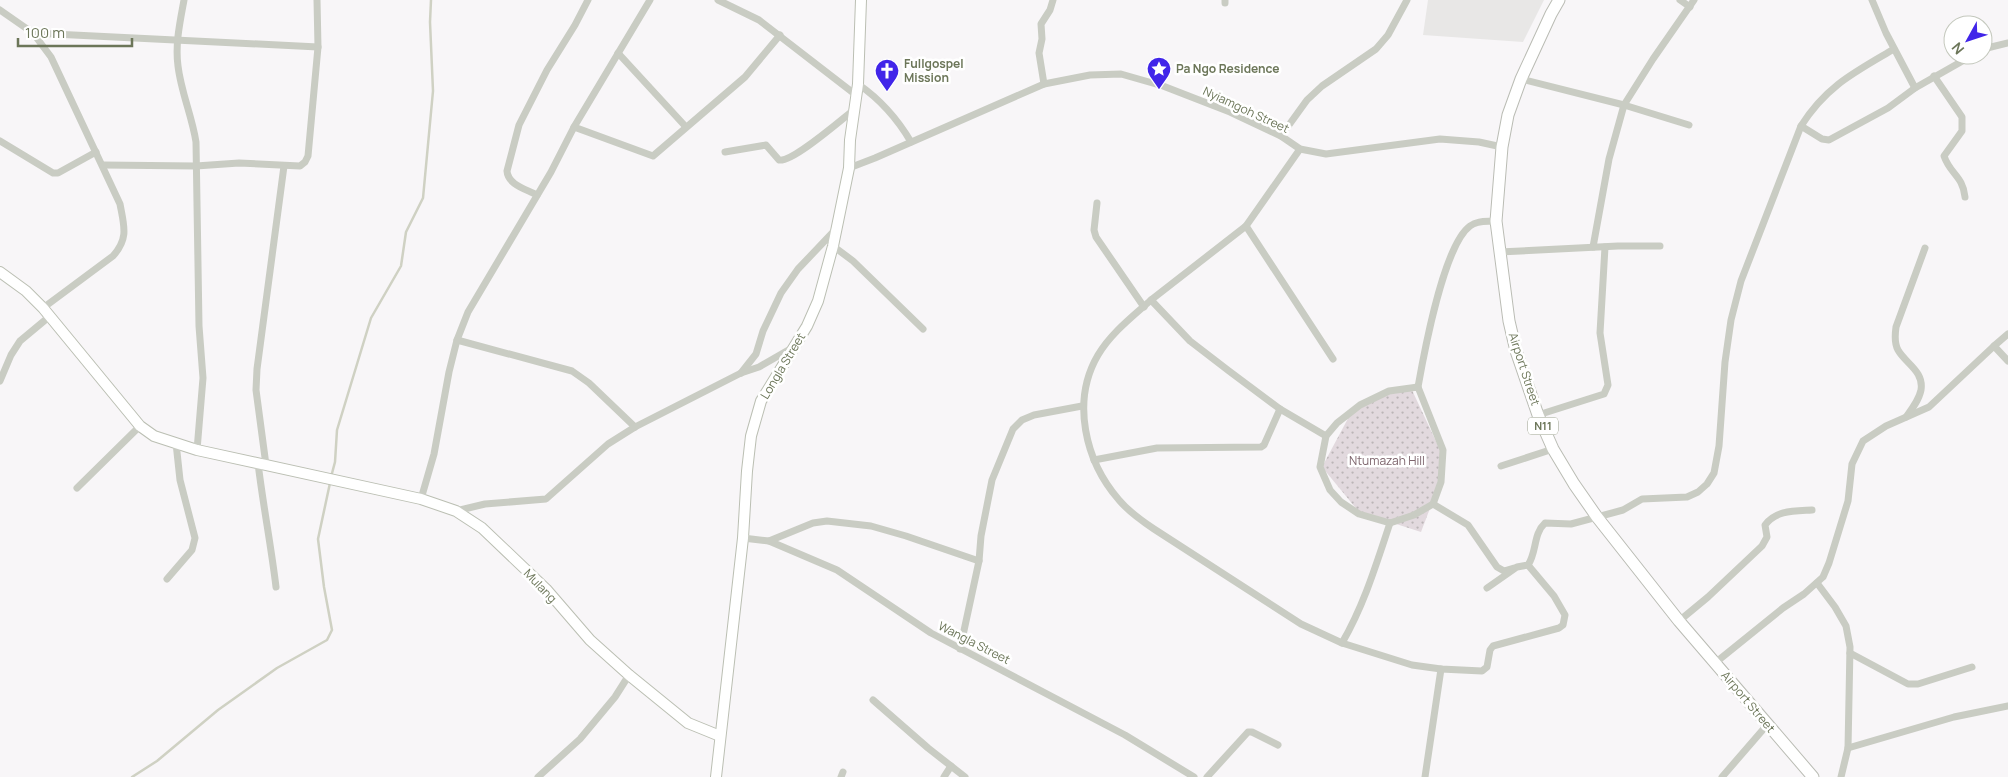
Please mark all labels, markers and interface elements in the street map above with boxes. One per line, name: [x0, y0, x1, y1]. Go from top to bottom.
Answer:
scale bar: [18, 15, 131, 47]
north arrow: [1943, 15, 1993, 65]
text: 100 m: [25, 22, 65, 43]
text: N: [1947, 39, 1968, 59]
place label: Fullgospel Mission: [904, 55, 964, 86]
place icon: Pa Ngo Residence: [1146, 56, 1172, 90]
church icon: Fullgospel Mission: [874, 58, 900, 92]
place label: Pa Ngo Residence: [1176, 60, 1279, 77]
street label: Nyiamgoh Street: [1200, 82, 1292, 137]
street label: Longla Street: [756, 329, 809, 402]
street label: Airport Street: [1505, 330, 1544, 408]
road number: N11: [1528, 418, 1558, 434]
park label: Ntumazah Hill: [1349, 452, 1425, 469]
street label: Mulang: [520, 565, 561, 606]
street label: Wangla Street: [935, 617, 1013, 668]
street label: Airport Street: [1718, 667, 1779, 736]

